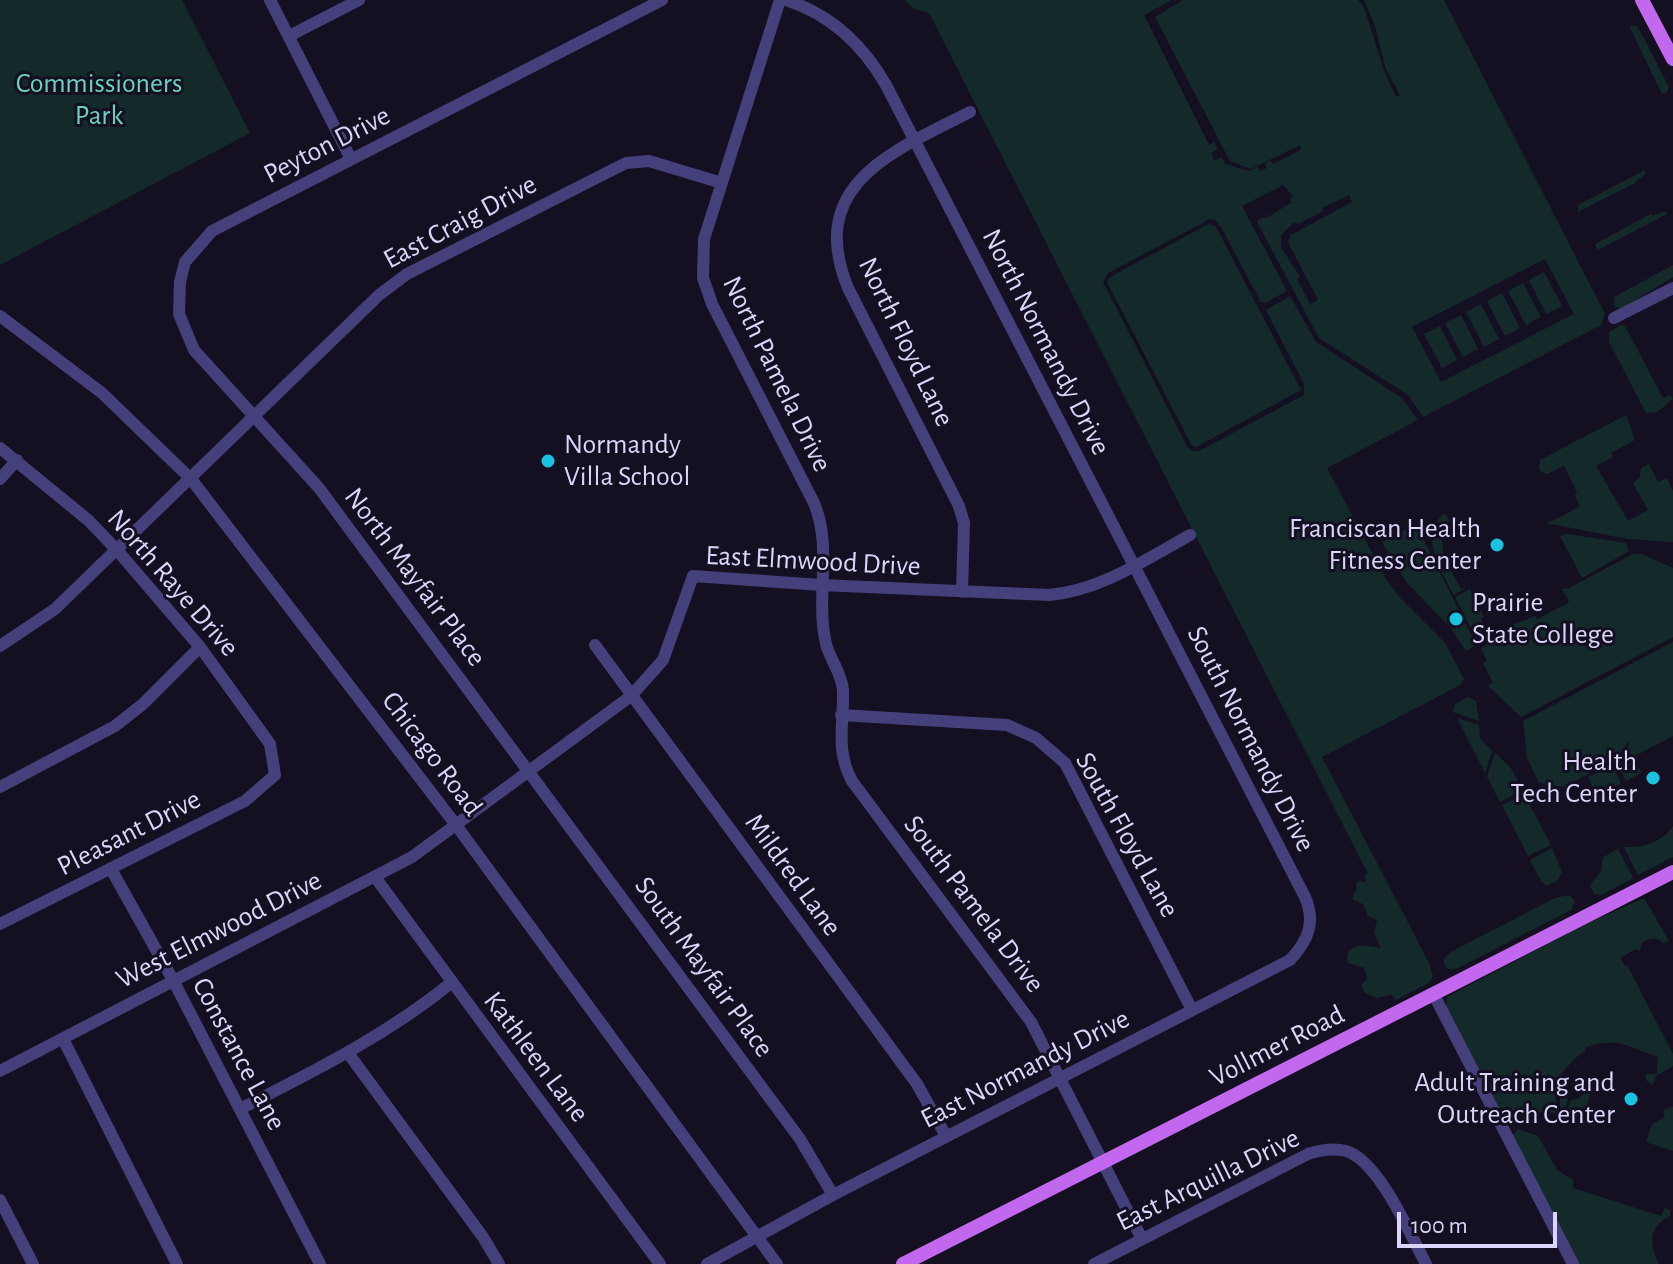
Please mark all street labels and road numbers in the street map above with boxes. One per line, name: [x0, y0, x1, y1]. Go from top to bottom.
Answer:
street label: Peyton Drive: [258, 99, 396, 191]
street label: East Craig Drive: [378, 168, 542, 276]
street label: North Normandy Drive: [974, 223, 1118, 461]
street label: North Floyd Lane: [851, 252, 961, 432]
street label: North Pamela Drive: [715, 271, 839, 477]
street label: North Mayfair Place: [337, 481, 493, 673]
street label: North Raye Drive: [100, 503, 246, 663]
street label: East Elmwood Drive: [705, 539, 921, 583]
street label: South Normandy Drive: [1180, 621, 1322, 857]
street label: Chicago Road: [374, 685, 490, 823]
street label: South Floyd Lane: [1068, 747, 1186, 923]
street label: Pleasant Drive: [52, 782, 206, 884]
street label: Mildred Lane: [737, 807, 849, 943]
street label: South Pamela Drive: [896, 809, 1052, 999]
street label: West Elmwood Drive: [111, 864, 327, 996]
street label: South Mayfair Place: [627, 870, 781, 1064]
street label: Constance Lane: [185, 972, 293, 1136]
street label: Kathleen Lane: [476, 985, 596, 1129]
street label: Vollmer Road: [1204, 998, 1350, 1094]
street label: East Normandy Drive: [915, 1002, 1135, 1136]
street label: East Arquilla Drive: [1111, 1121, 1305, 1239]

